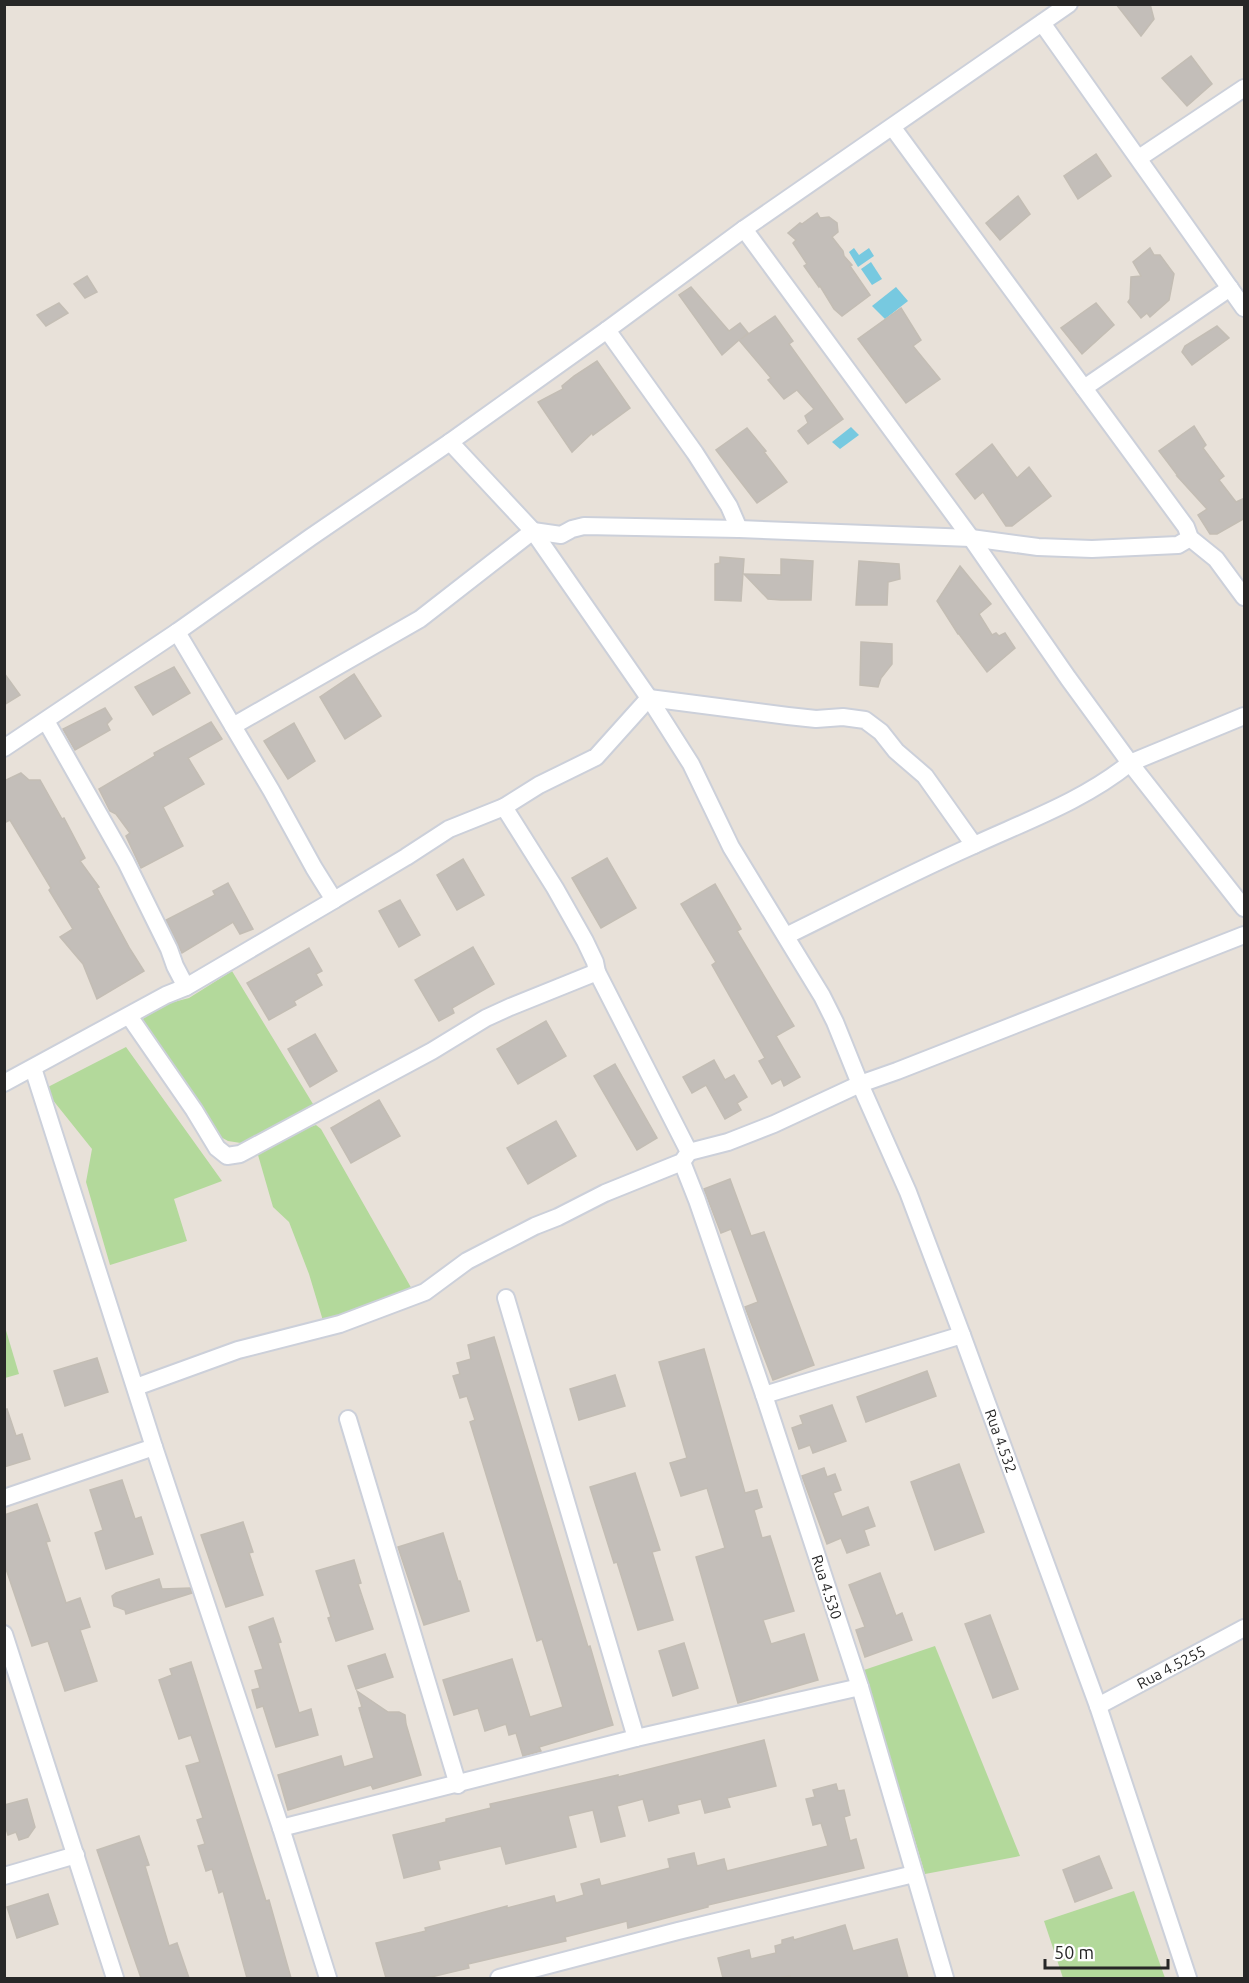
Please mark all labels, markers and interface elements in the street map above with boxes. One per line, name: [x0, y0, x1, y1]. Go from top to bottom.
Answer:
street label: Rua 4.532: [982, 1407, 1020, 1475]
street label: Rua 4.530: [809, 1553, 845, 1621]
street label: Rua 4.5255: [1134, 1642, 1208, 1692]
scale bar: [1045, 1932, 1168, 1970]
text: 50 m: [1054, 1942, 1094, 1962]

